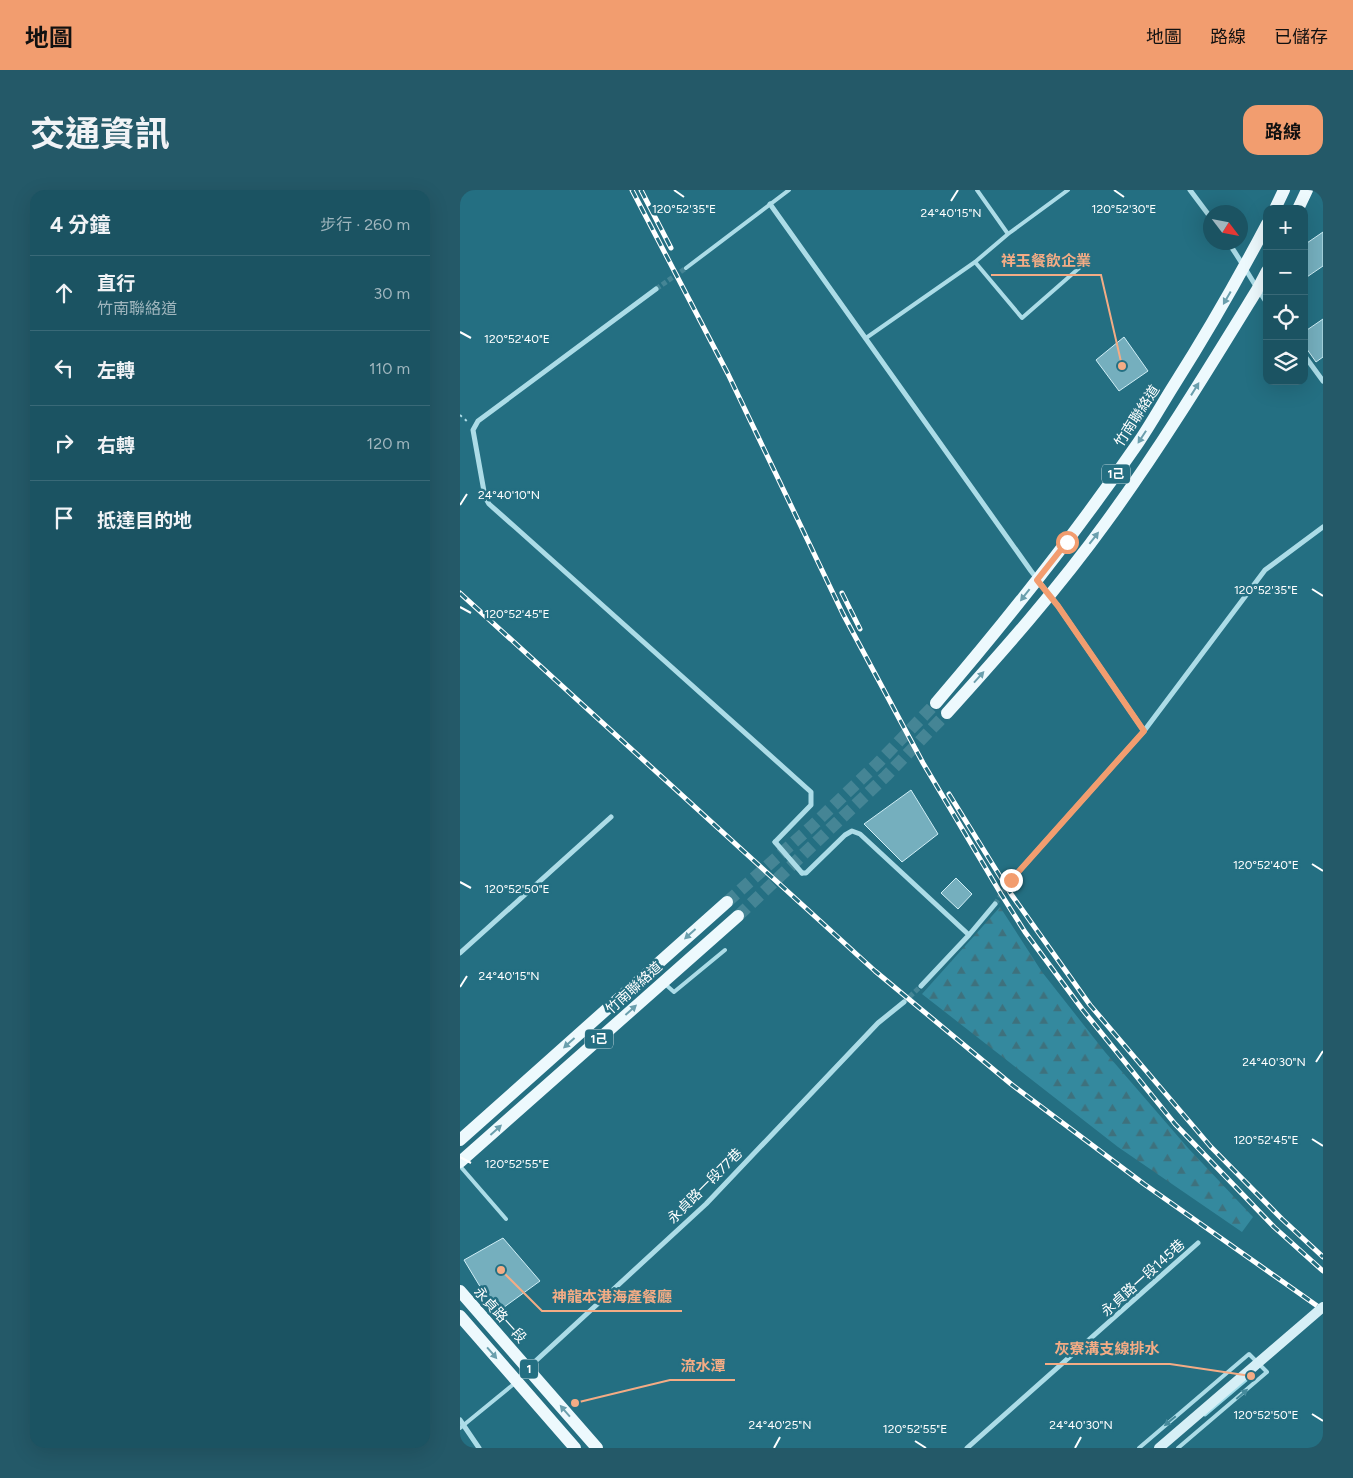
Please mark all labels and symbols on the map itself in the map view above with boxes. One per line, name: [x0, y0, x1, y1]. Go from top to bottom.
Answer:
text: 120°52'35"E: [652, 202, 716, 216]
text: 120°52'30"E: [1092, 202, 1156, 216]
north arrow: [1203, 205, 1248, 250]
text: 24°40'15"N: [920, 206, 982, 220]
callout: 祥玉餐飲企業: [991, 245, 1101, 275]
text: 祥玉餐飲企業: [1001, 252, 1091, 270]
one-way arrow: [1222, 291, 1231, 305]
text: 120°52'40"E: [484, 332, 550, 346]
street label: 竹南聯絡道: [1111, 382, 1163, 450]
one-way arrow: [1190, 383, 1200, 396]
one-way arrow: [1137, 430, 1147, 443]
road number: 1己: [1102, 464, 1130, 484]
text: 24°40'10"N: [478, 488, 540, 502]
route start: [1056, 531, 1079, 554]
one-way arrow: [1088, 532, 1099, 545]
text: 120°52'35"E: [1234, 583, 1298, 597]
one-way arrow: [1019, 589, 1030, 602]
text: 120°52'45"E: [484, 607, 550, 621]
one-way arrow: [974, 671, 985, 684]
text: 120°52'40"E: [1233, 858, 1299, 872]
route end: [1000, 869, 1023, 892]
text: 120°52'50"E: [484, 882, 550, 896]
one-way arrow: [684, 929, 697, 940]
street label: 竹南聯絡道: [602, 958, 666, 1018]
text: 24°40'15"N: [478, 969, 540, 983]
one-way arrow: [625, 1005, 637, 1016]
road number: 1己: [585, 1030, 613, 1049]
one-way arrow: [563, 1037, 575, 1049]
text: 24°40'30"N: [1242, 1055, 1306, 1069]
one-way arrow: [490, 1124, 502, 1136]
text: 120°52'45"E: [1233, 1133, 1299, 1147]
street label: 永貞路一段77巷: [664, 1145, 746, 1227]
text: 120°52'55"E: [485, 1157, 549, 1171]
street label: 永貞路一段145巷: [1098, 1236, 1188, 1320]
callout: 神龍本港海產餐廳: [542, 1281, 682, 1311]
street label: 永貞路一段: [470, 1283, 530, 1347]
text: 神龍本港海產餐廳: [552, 1288, 672, 1306]
callout: 灰寮溝支線排水: [1045, 1334, 1170, 1364]
text: 灰寮溝支線排水: [1054, 1340, 1160, 1358]
one-way arrow: [486, 1347, 497, 1359]
callout: 流水潭: [670, 1350, 735, 1380]
text: 流水潭: [680, 1357, 726, 1375]
road number: 1: [520, 1360, 538, 1378]
one-way arrow: [1235, 1388, 1248, 1399]
one-way arrow: [559, 1406, 571, 1418]
text: 120°52'50"E: [1233, 1408, 1299, 1422]
one-way arrow: [1164, 1416, 1177, 1427]
text: 24°40'25"N: [749, 1418, 811, 1432]
text: 24°40'30"N: [1049, 1418, 1113, 1432]
text: 120°52'55"E: [883, 1422, 947, 1436]

